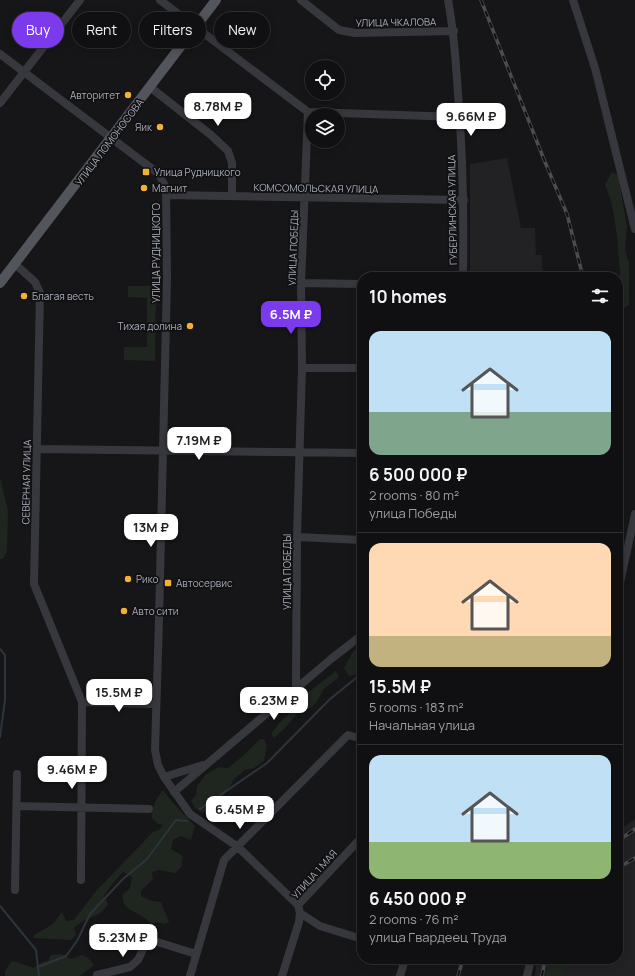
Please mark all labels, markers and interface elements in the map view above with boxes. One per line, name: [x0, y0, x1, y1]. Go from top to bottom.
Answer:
chip: Buy: [12, 12, 64, 48]
chip: Rent: [72, 12, 131, 48]
chip: Filters: [139, 12, 206, 48]
chip: New: [214, 12, 270, 48]
street label: УЛИЦА ЧКАЛОВА: [356, 14, 437, 30]
map controls: [305, 60, 345, 148]
button: locate: [305, 60, 345, 100]
place label: Авторитет: [70, 88, 120, 102]
marker: Авторитет: [123, 90, 133, 100]
pin: 8.78M ₽: [181, 93, 255, 127]
street label: УЛИЦА ЛОМОНОСОВА: [72, 95, 147, 188]
text: 8.78M ₽: [193, 97, 243, 115]
pin: 9.66M ₽: [434, 103, 508, 137]
text: 9.66M ₽: [446, 107, 496, 125]
button: layers: [305, 108, 345, 148]
place label: Яик: [135, 120, 153, 134]
marker: Яик: [155, 122, 165, 132]
street label: ГУБЕРЛИНСКАЯ УЛИЦА: [444, 154, 460, 265]
place label: Улица Рудницкого: [154, 165, 241, 179]
marker: Улица Рудницкого: [141, 167, 151, 177]
street label: КОМСОМОЛЬСКАЯ УЛИЦА: [253, 180, 379, 196]
place label: Магнит: [152, 181, 187, 195]
marker: Магнит: [139, 183, 149, 193]
street label: УЛИЦА РУДНИЦКОГО: [149, 203, 163, 303]
street label: УЛИЦА ПОБЕДЫ: [285, 210, 301, 286]
text: 10 homes: [369, 285, 447, 308]
icon: filters: [589, 285, 611, 307]
place label: Благая весть: [32, 289, 94, 303]
marker: Благая весть: [19, 291, 29, 301]
pin: 6.5M ₽: [258, 301, 324, 335]
text: 6.5M ₽: [270, 305, 312, 323]
place label: Тихая долина: [117, 319, 182, 333]
marker: Тихая долина: [185, 321, 195, 331]
icon: home: [454, 357, 526, 429]
pin: 7.19M ₽: [162, 427, 236, 461]
text: 7.19M ₽: [176, 431, 222, 449]
street label: СЕВЕРНАЯ УЛИЦА: [18, 439, 34, 525]
text: 6 500 000 ₽: [369, 463, 467, 486]
text: 2 rooms · 80 m²: [369, 486, 459, 504]
text: улица Победы: [369, 504, 457, 522]
pin: 13M ₽: [123, 514, 179, 548]
text: 13M ₽: [133, 518, 169, 536]
street label: УЛИЦА ПОБЕДЫ: [280, 534, 294, 610]
icon: home: [454, 569, 526, 641]
place label: Рико: [136, 572, 159, 586]
marker: Рико: [123, 574, 133, 584]
place label: Автосервис: [176, 576, 233, 590]
marker: Автосервис: [163, 578, 173, 588]
place label: Авто сити: [132, 604, 179, 618]
marker: Авто сити: [119, 606, 129, 616]
text: 15.5M ₽: [369, 675, 431, 698]
pin: 15.5M ₽: [82, 679, 156, 713]
text: 15.5M ₽: [95, 683, 143, 701]
pin: 6.23M ₽: [237, 687, 311, 721]
text: 6.23M ₽: [249, 691, 299, 709]
text: 5 rooms · 183 m²: [369, 698, 464, 716]
text: Начальная улица: [369, 716, 475, 734]
pin: 9.46M ₽: [35, 756, 109, 790]
text: 9.46M ₽: [47, 760, 97, 778]
icon: home: [454, 781, 526, 853]
pin: 6.45M ₽: [203, 796, 277, 830]
text: 6.45M ₽: [215, 800, 265, 818]
street label: УЛИЦА 1 МАЯ: [288, 846, 340, 902]
text: 6 450 000 ₽: [369, 887, 466, 910]
text: 2 rooms · 76 m²: [369, 910, 458, 928]
pin: 5.23M ₽: [86, 924, 160, 958]
text: 5.23M ₽: [98, 928, 148, 946]
text: улица Гвардеец Труда: [369, 928, 507, 946]

